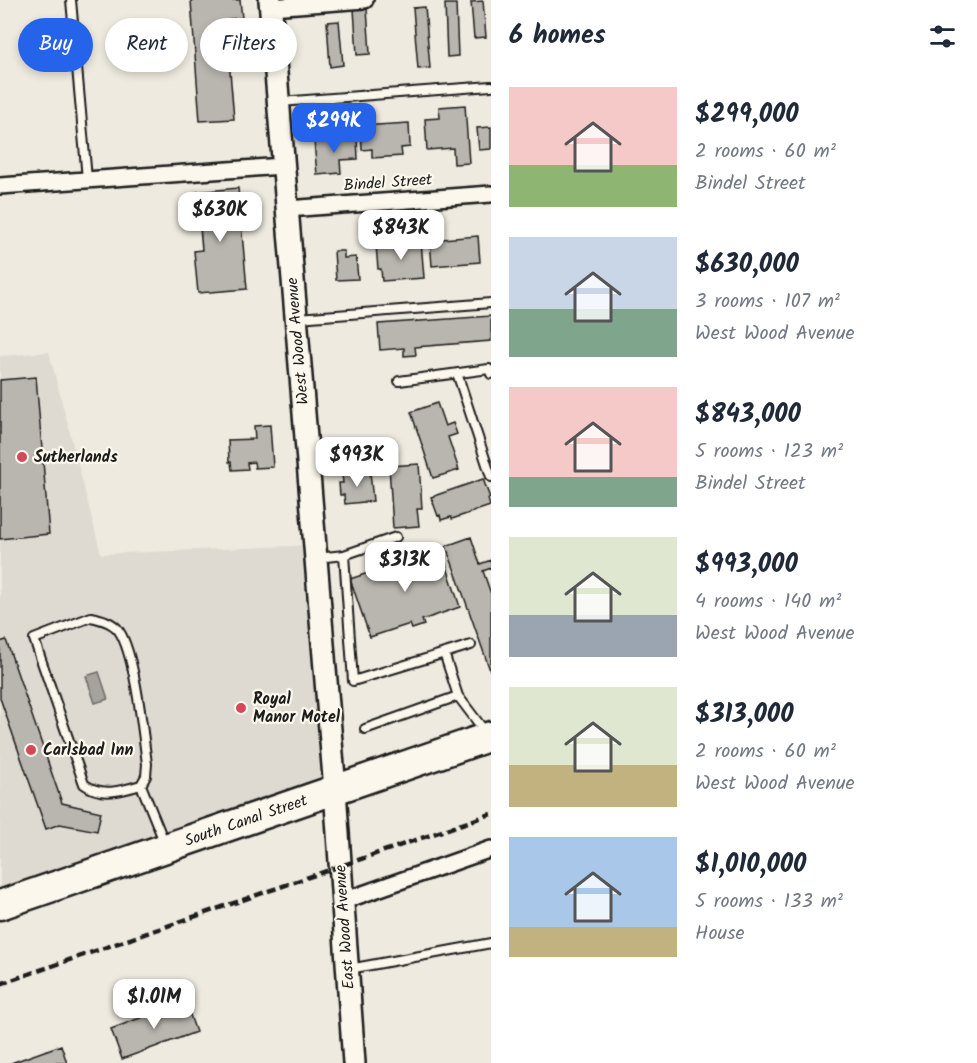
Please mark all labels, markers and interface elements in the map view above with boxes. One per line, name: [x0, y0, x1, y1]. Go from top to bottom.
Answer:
text: 6 homes: [509, 15, 606, 57]
chip: Buy: [18, 18, 93, 72]
chip: Rent: [105, 18, 188, 72]
chip: Filters: [200, 18, 297, 72]
icon: filters: [926, 20, 959, 53]
text: $299,000: [695, 94, 799, 136]
pin: $299K: [292, 103, 376, 154]
text: $299K: [306, 106, 362, 138]
icon: home: [557, 111, 629, 183]
text: 2 rooms · 60 m²: [695, 136, 836, 168]
street label: Bindel Street: [343, 167, 434, 199]
text: Bindel Street: [695, 168, 806, 200]
pin: $630K: [178, 192, 262, 243]
text: $630K: [192, 195, 248, 227]
pin: $843K: [359, 210, 443, 261]
text: $843K: [372, 213, 430, 245]
text: $630,000: [695, 244, 799, 286]
icon: home: [557, 261, 629, 333]
street label: West Wood Avenue: [280, 276, 316, 406]
text: 3 rooms · 107 m²: [695, 286, 840, 318]
text: West Wood Avenue: [695, 318, 855, 350]
text: $843,000: [695, 394, 801, 436]
icon: home: [557, 411, 629, 483]
text: 5 rooms · 123 m²: [695, 436, 843, 468]
pin: $993K: [315, 437, 399, 488]
text: $993K: [329, 440, 385, 472]
place label: Sutherlands: [34, 445, 118, 470]
marker: Sutherlands: [15, 450, 29, 464]
text: Bindel Street: [695, 468, 806, 500]
pin: $313K: [363, 542, 447, 593]
text: $993,000: [695, 544, 798, 586]
text: $313K: [379, 545, 431, 577]
icon: home: [557, 561, 629, 633]
text: 4 rooms · 140 m²: [695, 586, 841, 618]
text: West Wood Avenue: [695, 618, 855, 650]
place label: Royal Manor Motel: [253, 687, 341, 730]
text: $313,000: [695, 694, 794, 736]
marker: Royal Manor Motel: [234, 701, 248, 715]
icon: home: [557, 711, 629, 783]
text: 2 rooms · 60 m²: [695, 736, 836, 768]
place label: Carlsbad Inn: [43, 738, 133, 763]
marker: Carlsbad Inn: [24, 743, 38, 757]
text: West Wood Avenue: [695, 768, 855, 800]
street label: South Canal Street: [181, 788, 312, 854]
text: $1,010,000: [695, 844, 806, 886]
icon: home: [557, 861, 629, 933]
street label: East Wood Avenue: [328, 864, 362, 990]
text: 5 rooms · 133 m²: [695, 886, 843, 918]
text: House: [695, 918, 745, 950]
pin: $1.01M: [105, 979, 203, 1030]
text: $1.01M: [127, 982, 181, 1014]

